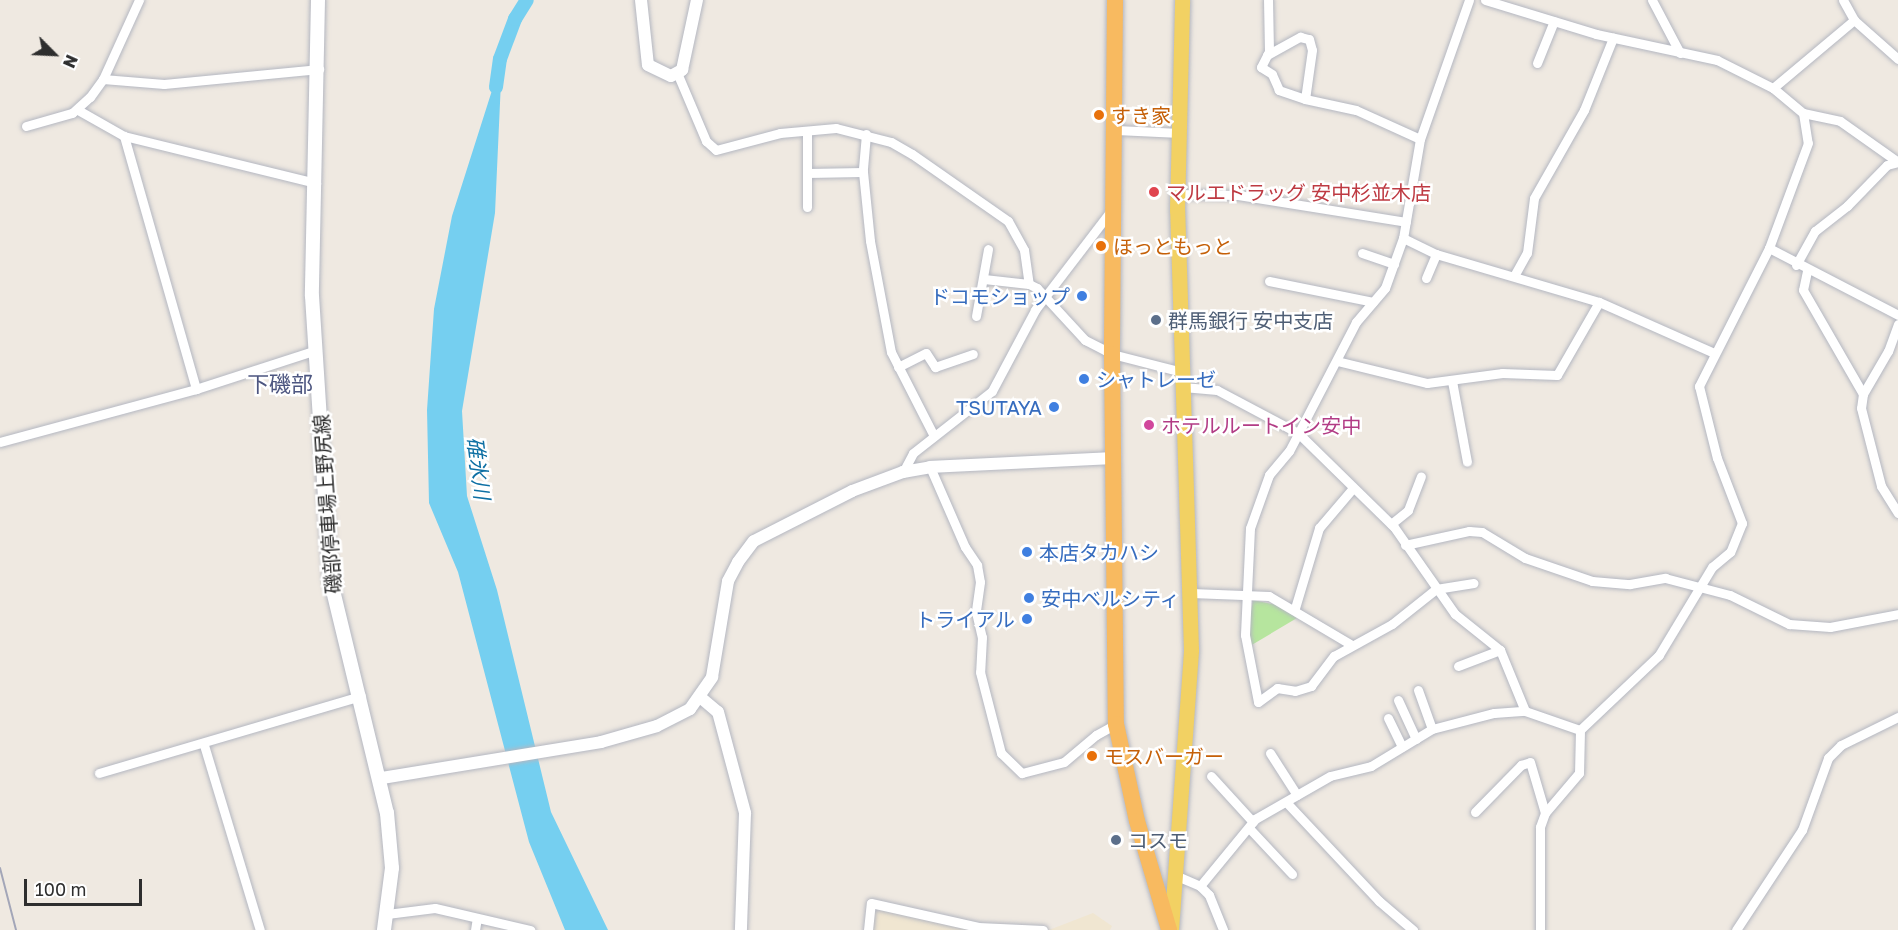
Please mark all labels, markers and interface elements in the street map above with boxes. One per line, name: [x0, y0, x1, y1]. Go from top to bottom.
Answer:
north arrow: [24, 24, 84, 84]
text: N: [59, 52, 82, 71]
place label: すき家: [1111, 103, 1171, 127]
marker: すき家: [1092, 108, 1106, 122]
place label: マルエドラッグ 安中杉並木店: [1166, 180, 1431, 204]
marker: マルエドラッグ 安中杉並木店: [1147, 185, 1161, 199]
place label: ほっともっと: [1113, 234, 1233, 258]
marker: ほっともっと: [1094, 239, 1108, 253]
place label: ドコモショップ: [930, 284, 1070, 308]
marker: ドコモショップ: [1075, 289, 1089, 303]
place label: 群馬銀行 安中支店: [1168, 308, 1333, 332]
marker: 群馬銀行 安中支店: [1149, 313, 1163, 327]
place label: シャトレーゼ: [1096, 367, 1216, 391]
district label: 下磯部: [247, 371, 313, 397]
marker: シャトレーゼ: [1077, 372, 1091, 386]
place label: TSUTAYA: [956, 395, 1042, 419]
marker: TSUTAYA: [1047, 400, 1061, 414]
street label: 磯部停車場上野尻線: [309, 413, 345, 595]
place label: ホテルルートイン安中: [1161, 413, 1361, 437]
marker: ホテルルートイン安中: [1142, 418, 1156, 432]
water label: 碓氷川: [463, 435, 495, 501]
place label: 本店タカハシ: [1039, 540, 1159, 564]
marker: 本店タカハシ: [1020, 545, 1034, 559]
place label: 安中ベルシティ: [1041, 586, 1181, 610]
marker: 安中ベルシティ: [1022, 591, 1036, 605]
place label: トライアル: [915, 607, 1015, 631]
marker: トライアル: [1020, 612, 1034, 626]
place label: モスバーガー: [1104, 744, 1224, 768]
marker: モスバーガー: [1085, 749, 1099, 763]
place label: コスモ: [1128, 828, 1188, 852]
marker: コスモ: [1109, 833, 1123, 847]
scale bar: [27, 867, 146, 905]
text: 100 m: [35, 878, 86, 900]

